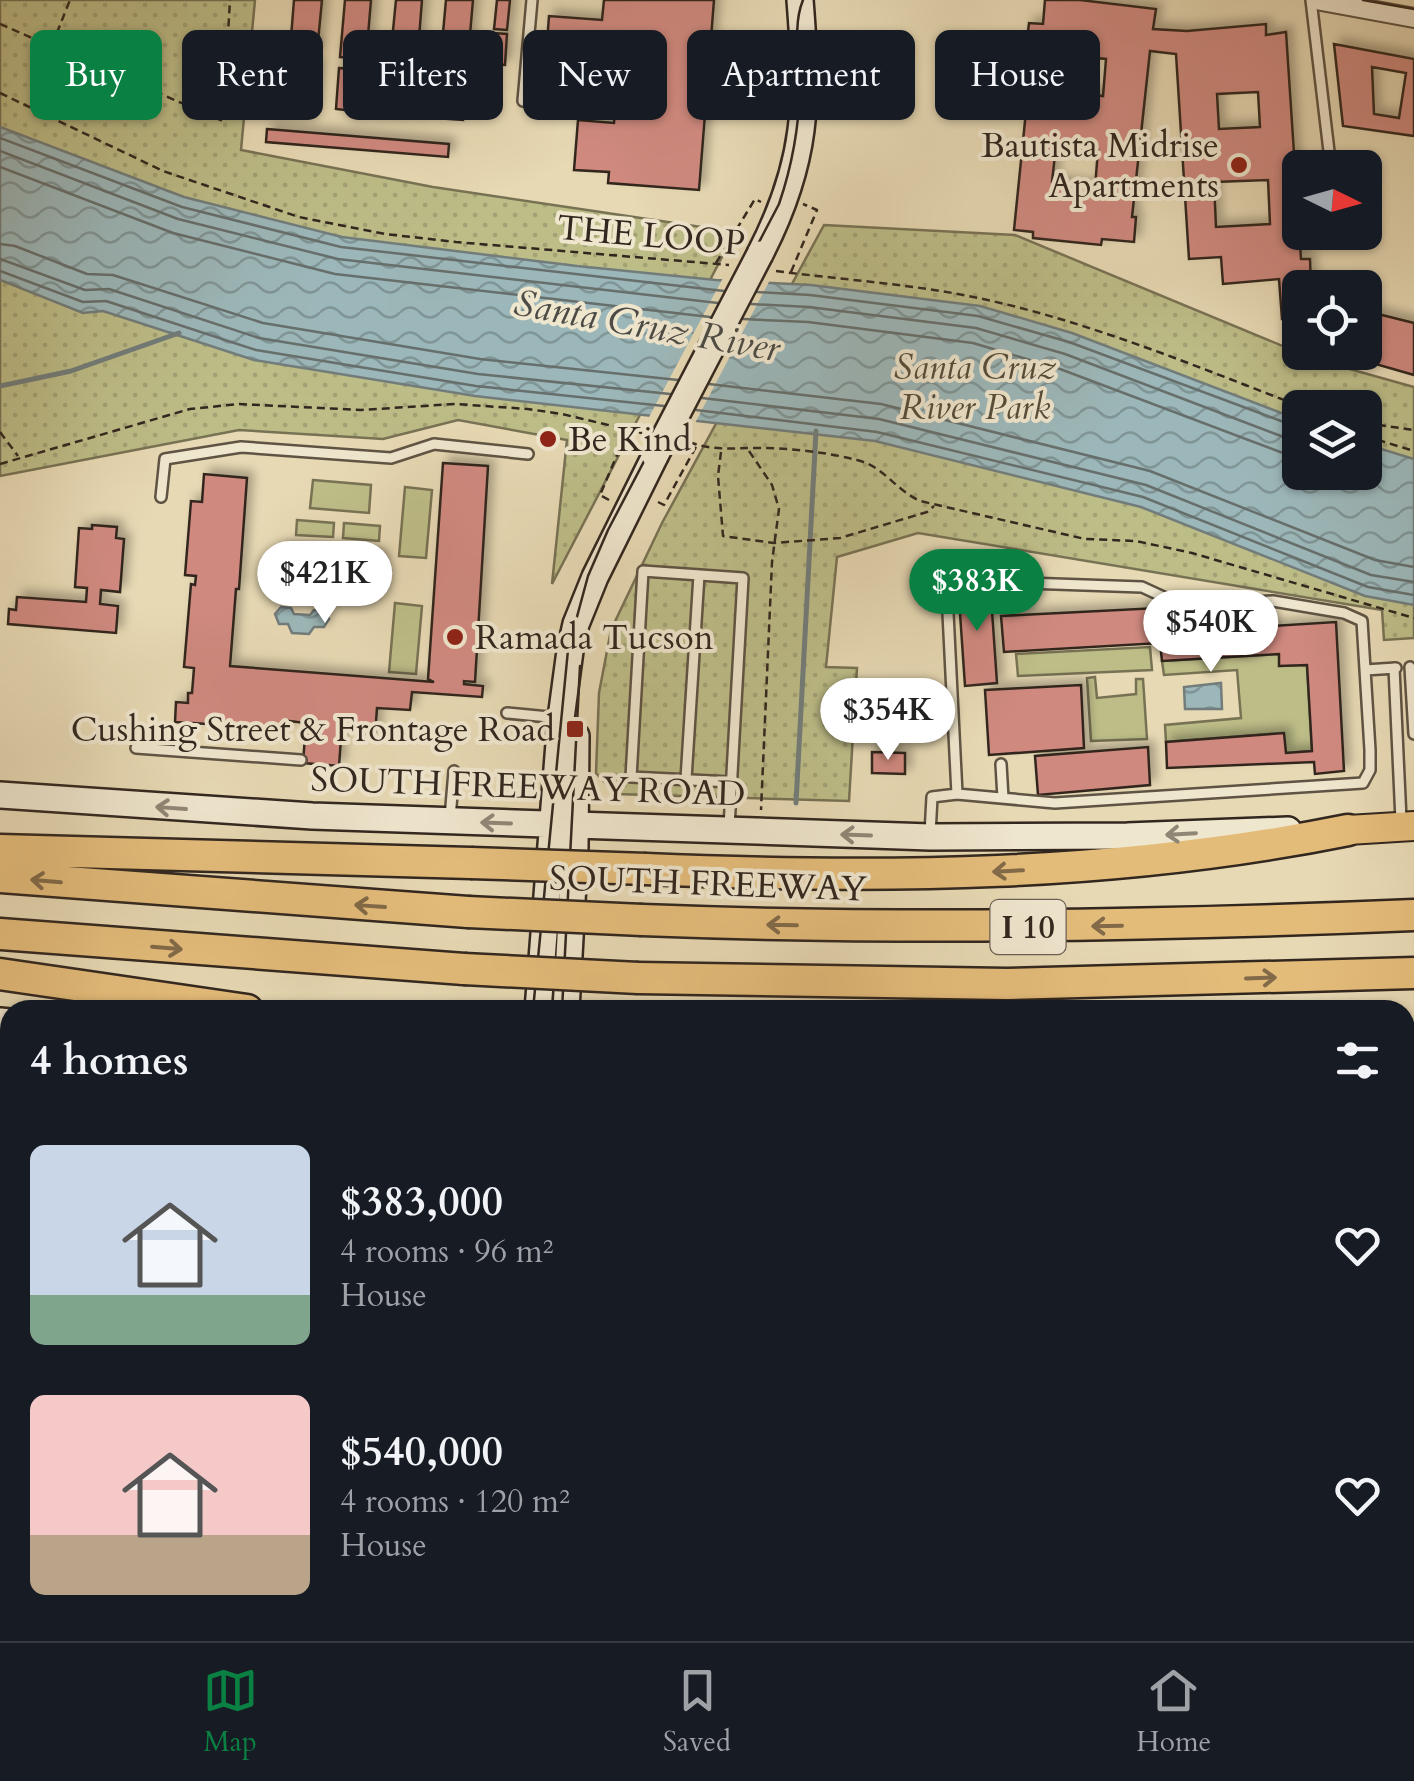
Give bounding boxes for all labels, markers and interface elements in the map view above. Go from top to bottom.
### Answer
chip: Buy [30,30,162,120]
chip: Rent [182,30,323,120]
chip: Filters [343,30,503,120]
chip: New [523,30,667,120]
chip: Apartment [687,30,915,120]
chip: House [935,30,1100,120]
place label: Bautista Midrise Apartments [981,122,1219,210]
north arrow [1282,150,1382,250]
map controls [1282,150,1382,490]
marker: Bautista Midrise Apartments [1228,154,1250,176]
street label: THE LOOP [555,204,747,268]
button: locate [1282,270,1382,370]
water label: Santa Cruz River [510,277,785,375]
park label: Santa Cruz River Park [894,344,1057,432]
button: layers [1282,390,1382,490]
place label: Be Kind [568,416,692,464]
marker: Be Kind [537,428,559,450]
pin: $421K [255,541,395,626]
pin: $383K [907,549,1047,634]
text: $421K [279,551,371,595]
text: $383K [931,559,1023,603]
pin: $540K [1141,590,1281,675]
text: $540K [1165,600,1257,644]
place label: Ramada Tucson [475,614,714,662]
marker: Ramada Tucson [444,626,466,648]
pin: $354K [818,678,958,763]
text: $354K [842,688,934,732]
place label: Cushing Street & Frontage Road [71,706,555,754]
marker: Cushing Street & Frontage Road [564,718,586,740]
street label: SOUTH FREEWAY ROAD [310,755,746,819]
one-way arrow [156,798,188,817]
one-way arrow [480,813,512,832]
one-way arrow [840,825,872,844]
one-way arrow [1165,825,1197,844]
street label: SOUTH FREEWAY [548,854,868,914]
one-way arrow [993,862,1025,881]
one-way arrow [31,871,63,890]
one-way arrow [355,896,387,915]
road number: I 10 [990,900,1066,954]
one-way arrow [766,915,798,934]
one-way arrow [1091,916,1124,936]
one-way arrow [150,938,183,957]
one-way arrow [1244,969,1276,988]
text: 4 homes [30,1032,188,1089]
icon: filters [1330,1033,1385,1088]
text: $383,000 [340,1173,503,1230]
icon: home [110,1185,230,1305]
icon: heart [1330,1218,1385,1273]
text: 4 rooms · 96 m² [340,1230,553,1274]
text: House [340,1274,427,1318]
text: $540,000 [340,1423,503,1480]
icon: home [110,1435,230,1555]
icon: heart [1330,1468,1385,1523]
text: 4 rooms · 120 m² [340,1480,570,1524]
text: House [340,1524,427,1568]
tab: Map [203,1663,258,1761]
tab: Saved [663,1663,731,1761]
tab: Home [1136,1663,1211,1761]

